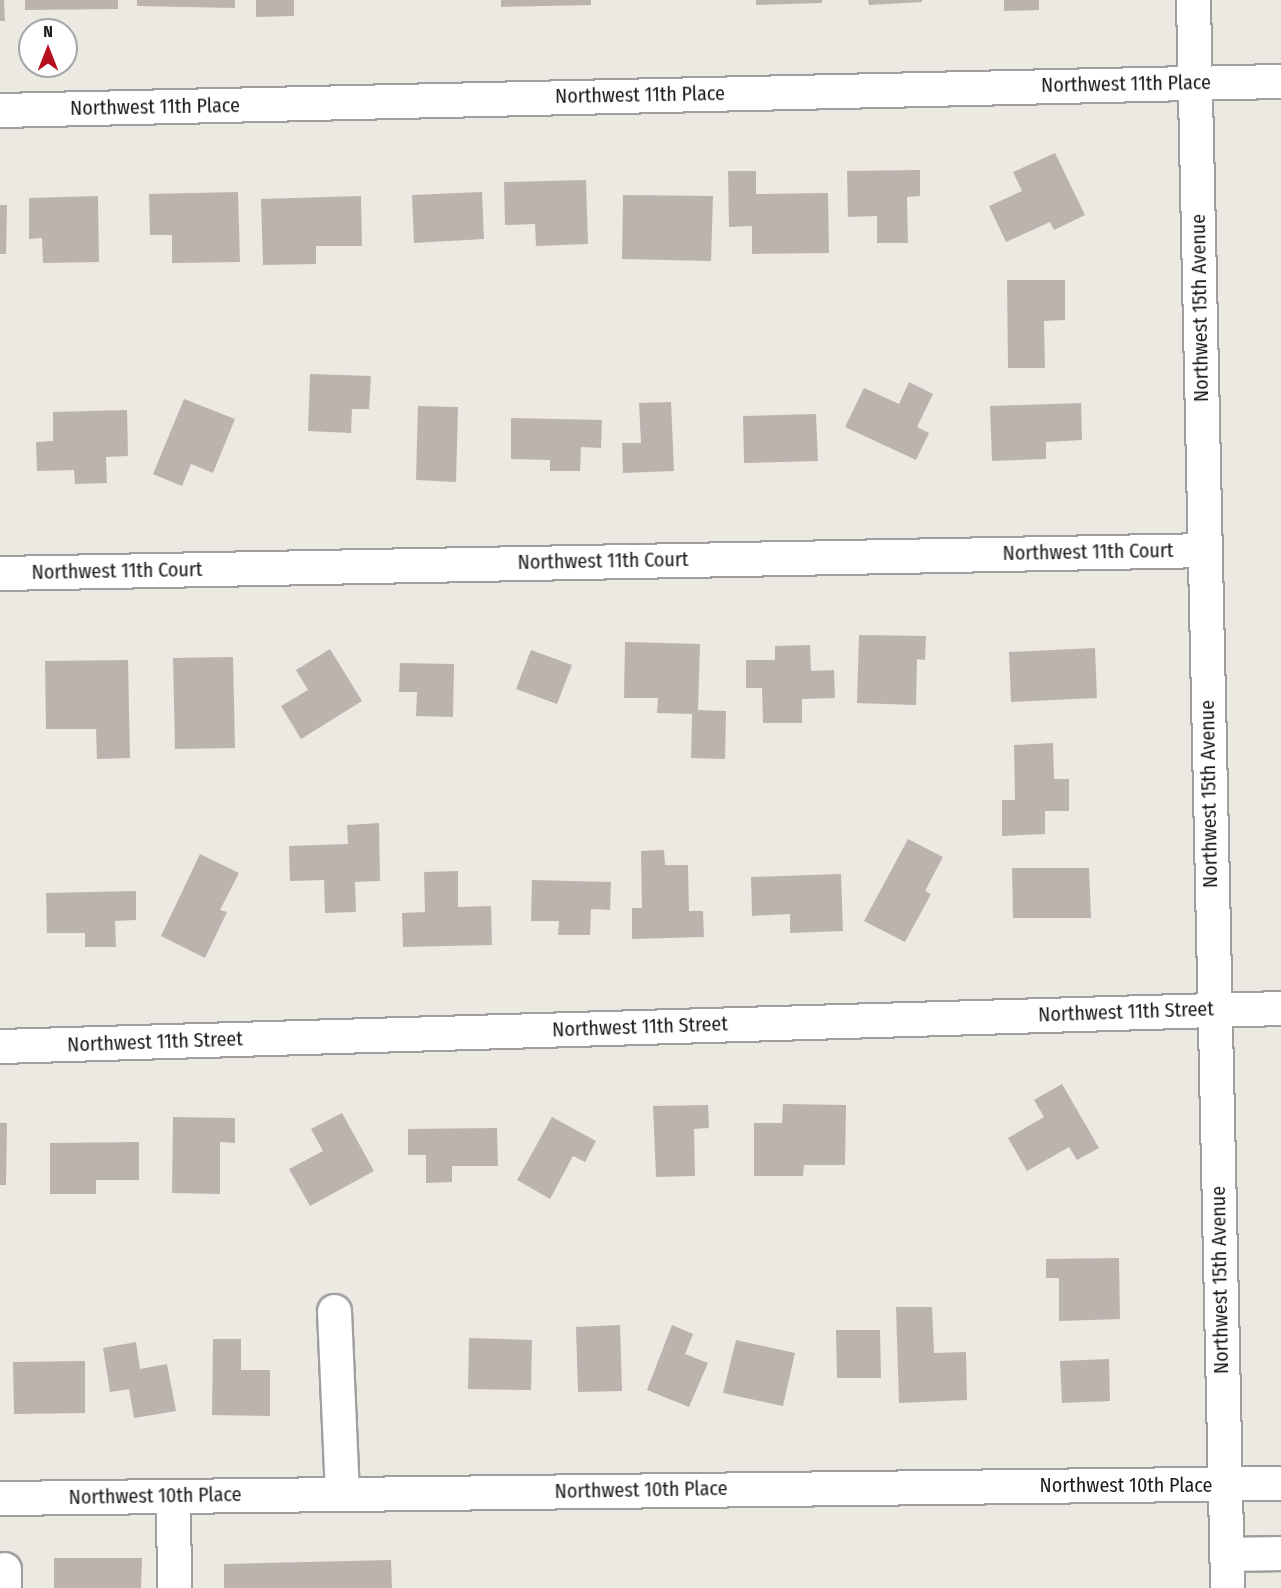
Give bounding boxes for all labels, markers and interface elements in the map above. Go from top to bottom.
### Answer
north arrow [18,18,78,78]
text: N [43,22,53,41]
street label: Northwest 11th Place [1041,71,1211,97]
street label: Northwest 11th Place [555,82,725,108]
street label: Northwest 11th Place [70,94,240,120]
street label: Northwest 15th Avenue [1186,214,1214,402]
street label: Northwest 11th Court [1002,539,1174,565]
street label: Northwest 11th Court [517,548,689,574]
street label: Northwest 11th Court [31,558,203,584]
street label: Northwest 15th Avenue [1195,700,1223,888]
street label: Northwest 11th Street [1038,997,1214,1027]
street label: Northwest 11th Street [552,1012,728,1042]
street label: Northwest 11th Street [67,1027,243,1057]
street label: Northwest 15th Avenue [1206,1186,1234,1374]
street label: Northwest 10th Place [1040,1473,1212,1497]
street label: Northwest 10th Place [554,1476,728,1504]
street label: Northwest 10th Place [68,1482,242,1510]

